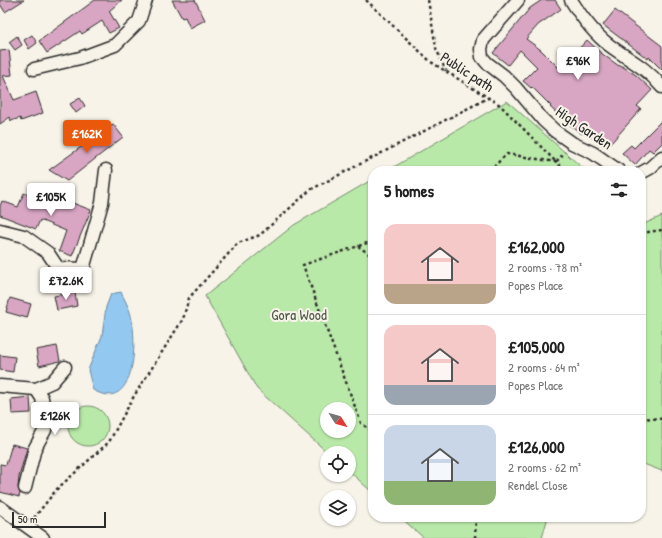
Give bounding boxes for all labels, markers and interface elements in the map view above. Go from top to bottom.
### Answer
street label: Public path [436,46,498,97]
pin: £96K [554,47,602,81]
text: £96K [566,51,590,69]
street label: High Garden [552,101,617,154]
pin: £162K [59,120,115,154]
text: £162K [72,124,102,142]
text: 5 homes [384,179,434,202]
icon: filters [608,179,630,201]
pin: £105K [23,183,79,217]
text: £105K [36,187,66,205]
text: £162,000 [508,235,565,258]
icon: home [416,240,464,288]
text: 2 rooms · 78 m² [508,258,582,276]
pin: £72.6K [33,267,99,301]
text: £72.6K [49,271,83,289]
text: Popes Place [508,276,563,294]
park label: Gora Wood [271,304,327,325]
text: £105,000 [508,335,565,358]
icon: home [416,341,464,389]
text: 2 rooms · 64 m² [508,358,580,376]
text: Popes Place [508,376,563,394]
pin: £126K [27,402,83,436]
north arrow [320,402,356,438]
map controls [320,402,356,526]
text: £126K [40,406,70,424]
text: £126,000 [508,435,565,458]
icon: home [416,441,464,489]
button: locate [320,446,356,482]
text: 2 rooms · 62 m² [508,458,581,476]
text: Rendel Close [508,476,568,494]
button: layers [320,490,356,526]
scale bar [12,510,106,529]
text: 50 m [18,512,38,526]

